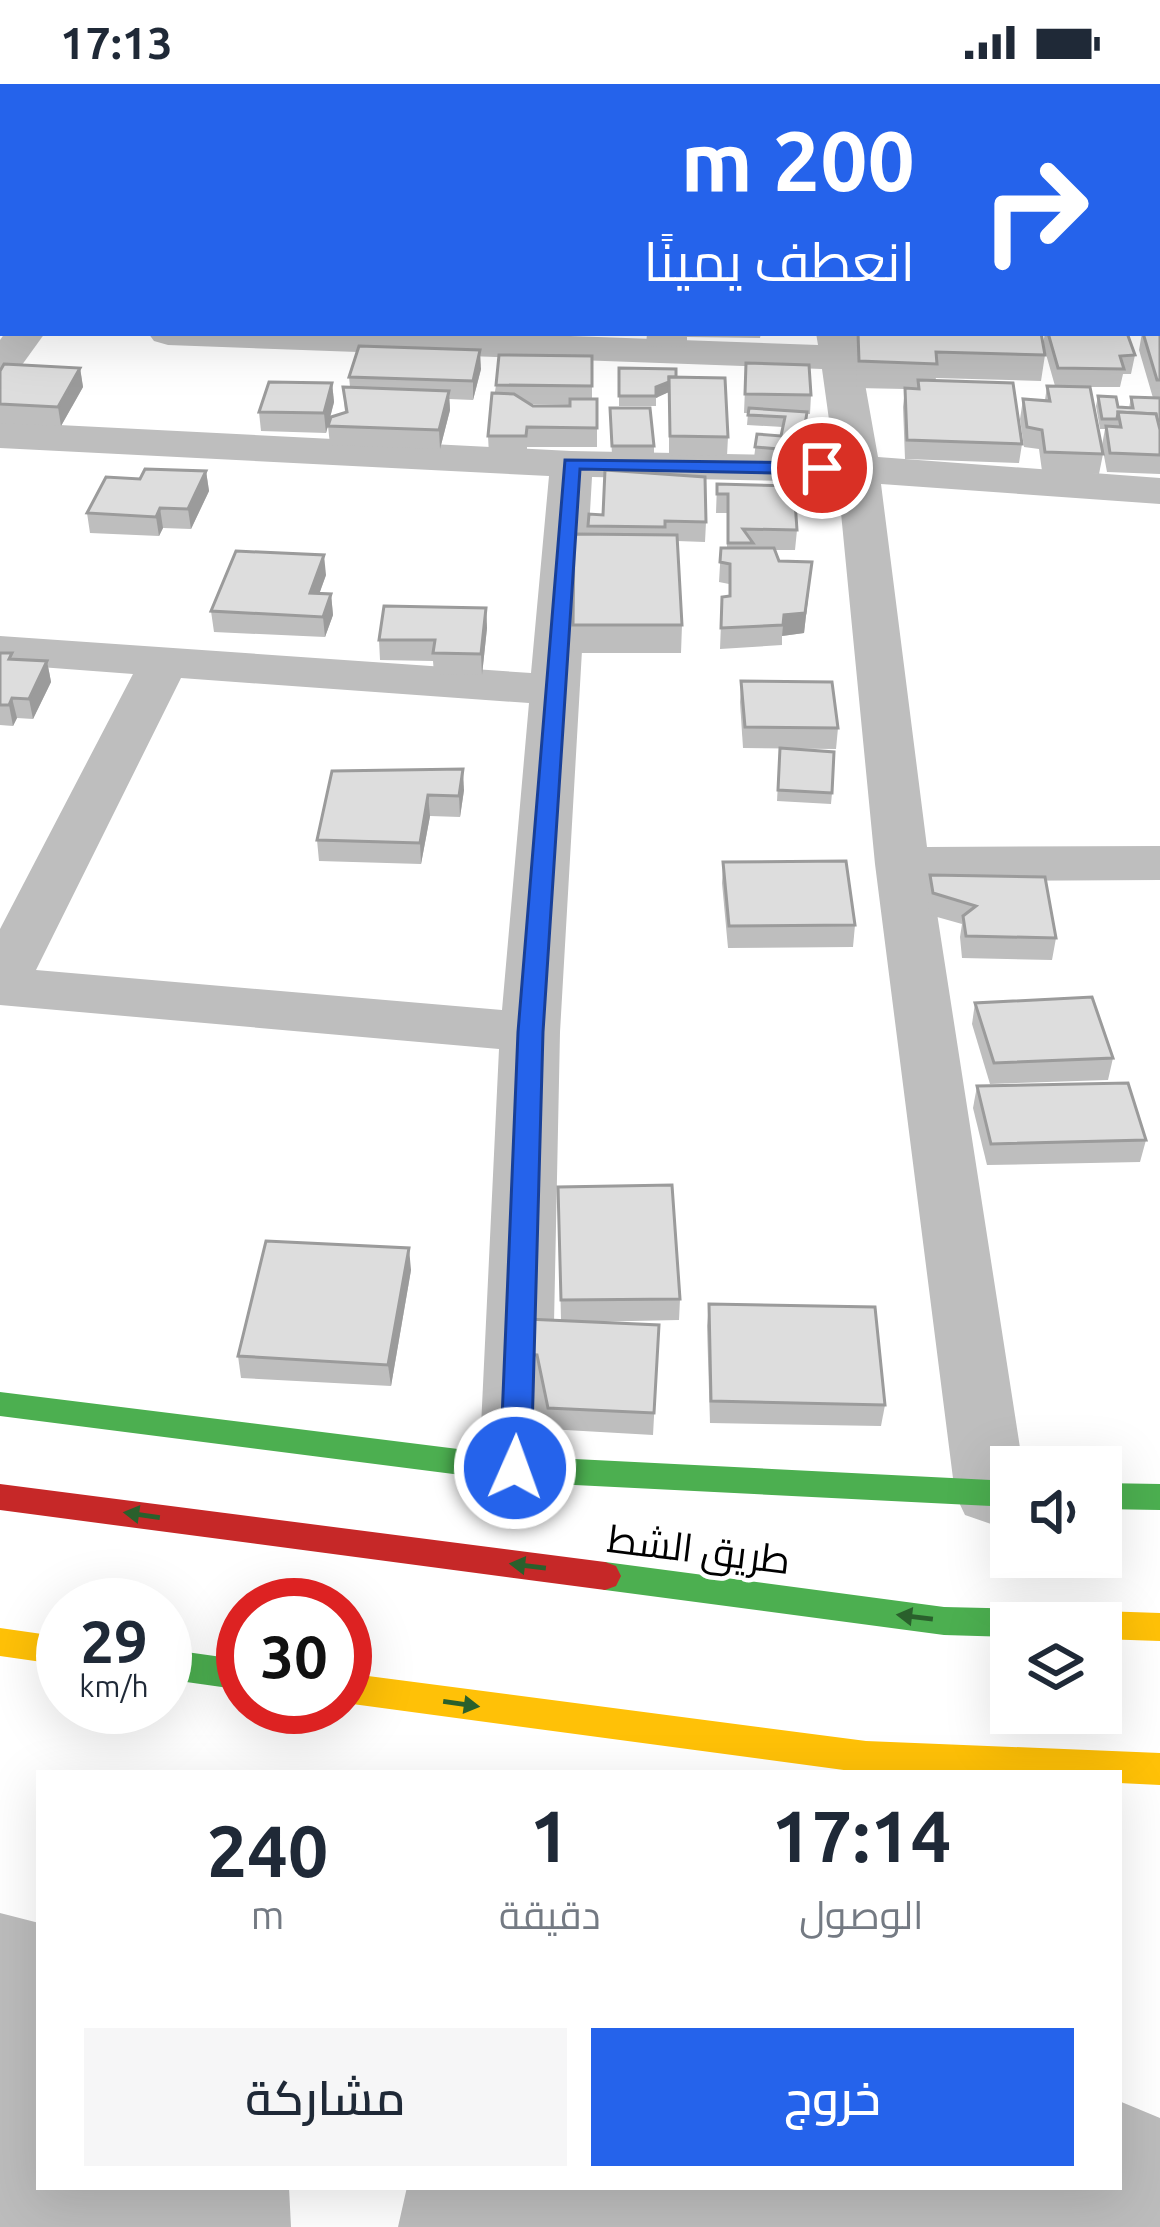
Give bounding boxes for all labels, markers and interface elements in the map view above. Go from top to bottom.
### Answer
text: 17:13 [60,17,173,68]
text: 200 m [681,113,915,207]
icon: right [957,132,1113,288]
text: انعطف يمينًا [643,231,915,291]
pin [771,417,873,519]
icon: arrive [789,435,855,501]
position arrow [452,1405,578,1531]
map controls [990,1446,1122,1734]
button: sound [990,1446,1122,1578]
one-way arrow [123,1506,160,1525]
street label: طريق الشط [605,1516,793,1584]
one-way arrow [509,1556,547,1575]
speed limit sign: 30 [216,1578,372,1734]
button: layers [990,1602,1122,1734]
text: 29 [80,1607,148,1674]
one-way arrow [896,1607,933,1626]
text: km/h [79,1669,149,1703]
one-way arrow [443,1694,480,1713]
text: 1 [530,1795,570,1876]
text: 17:14 [771,1795,951,1876]
text: 240 [207,1810,328,1891]
text: m [251,1893,284,1936]
text: دقيقة [499,1893,601,1936]
text: الوصول [799,1893,923,1936]
button: مشاركة [84,2028,567,2166]
button: خروج [591,2028,1074,2166]

